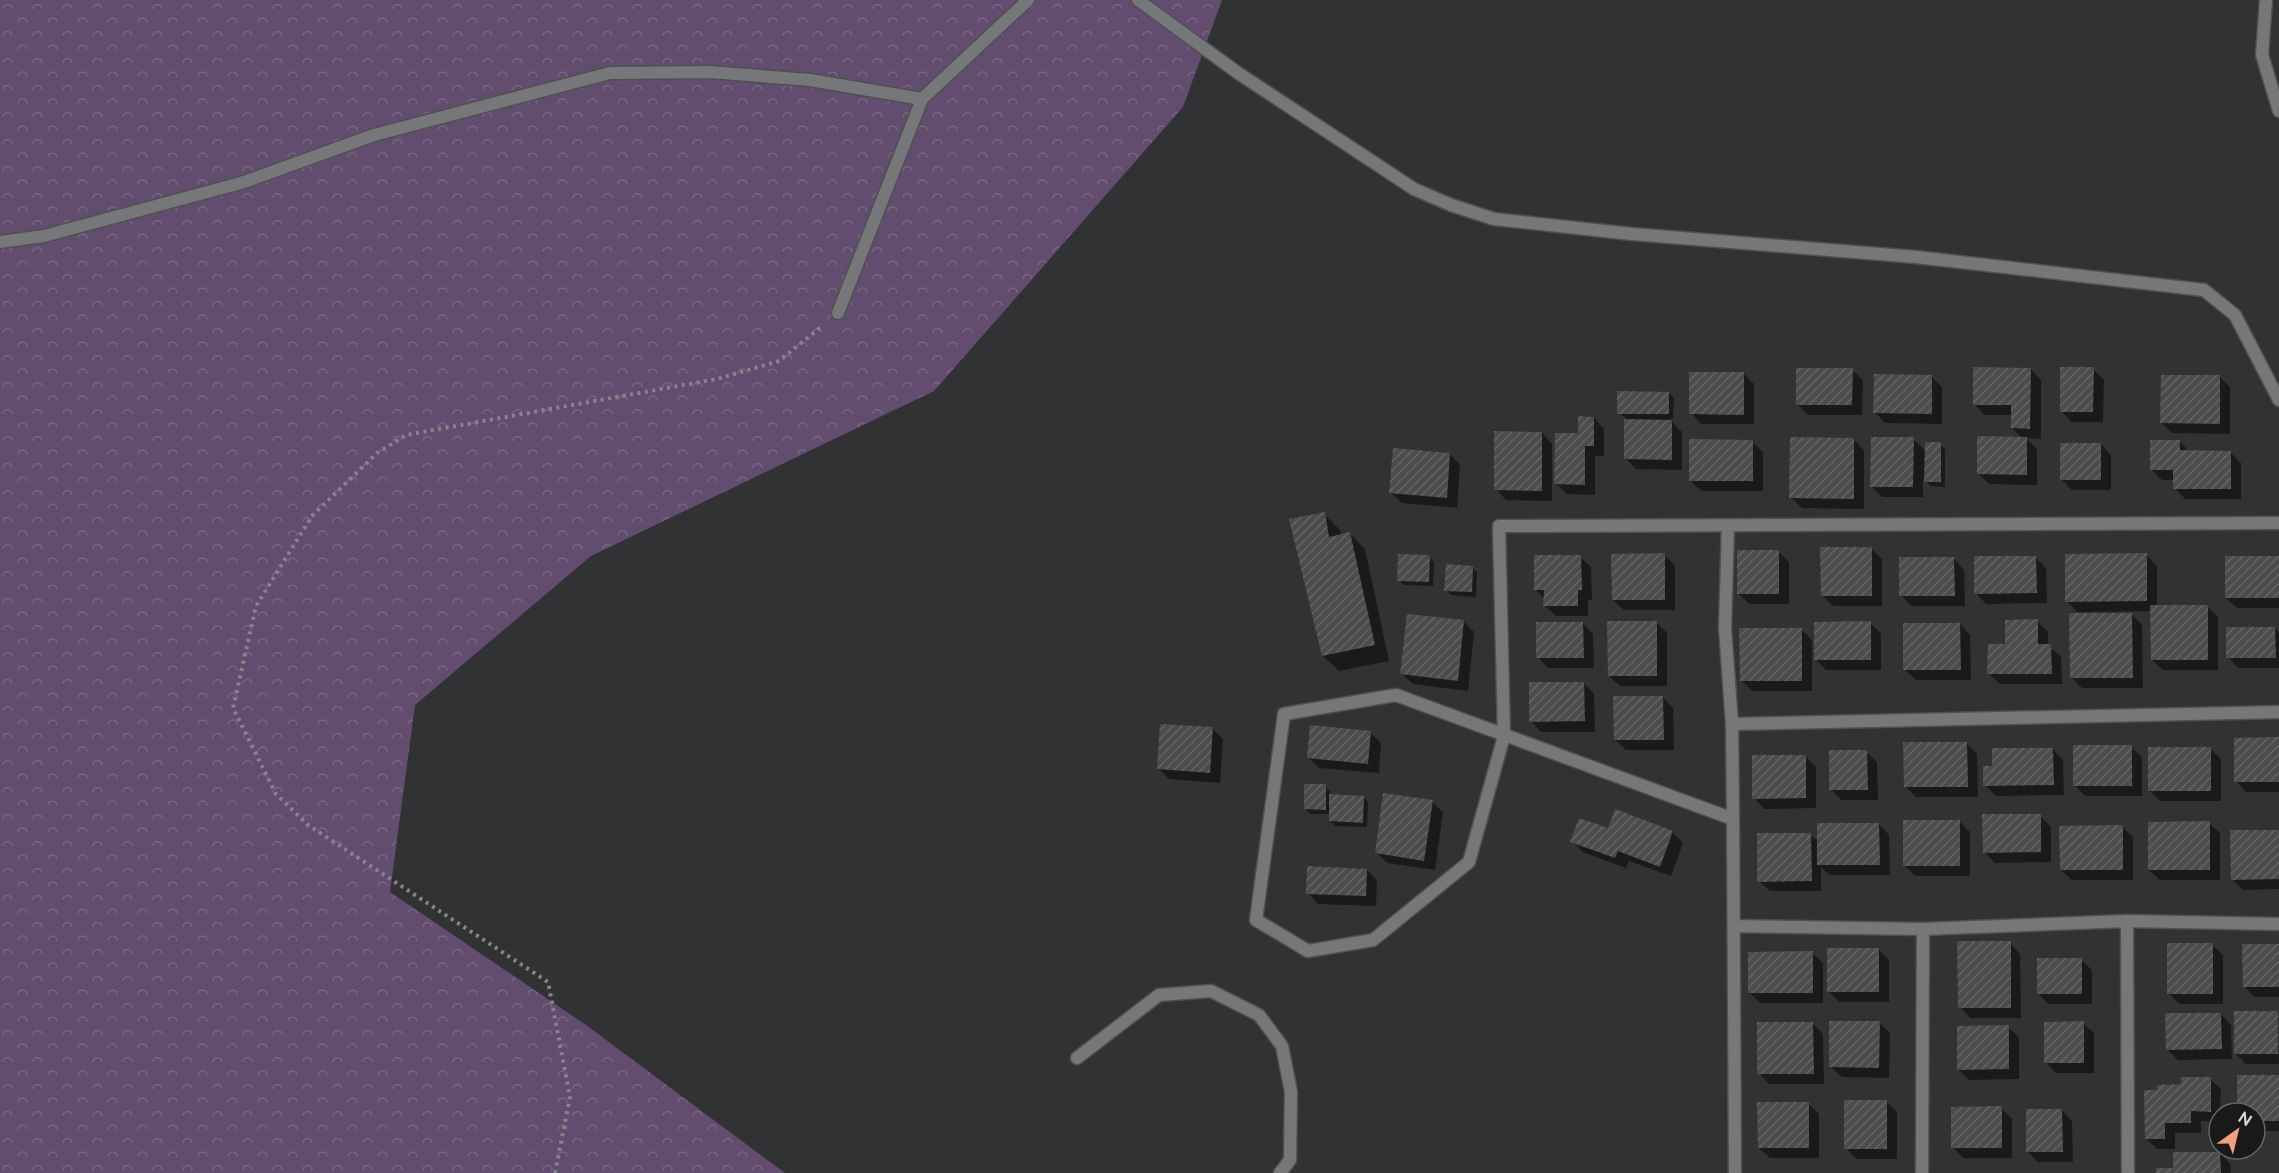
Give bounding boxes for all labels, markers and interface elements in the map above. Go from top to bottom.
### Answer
north arrow [2207,1101,2267,1161]
text: N [2235,1108,2255,1130]

